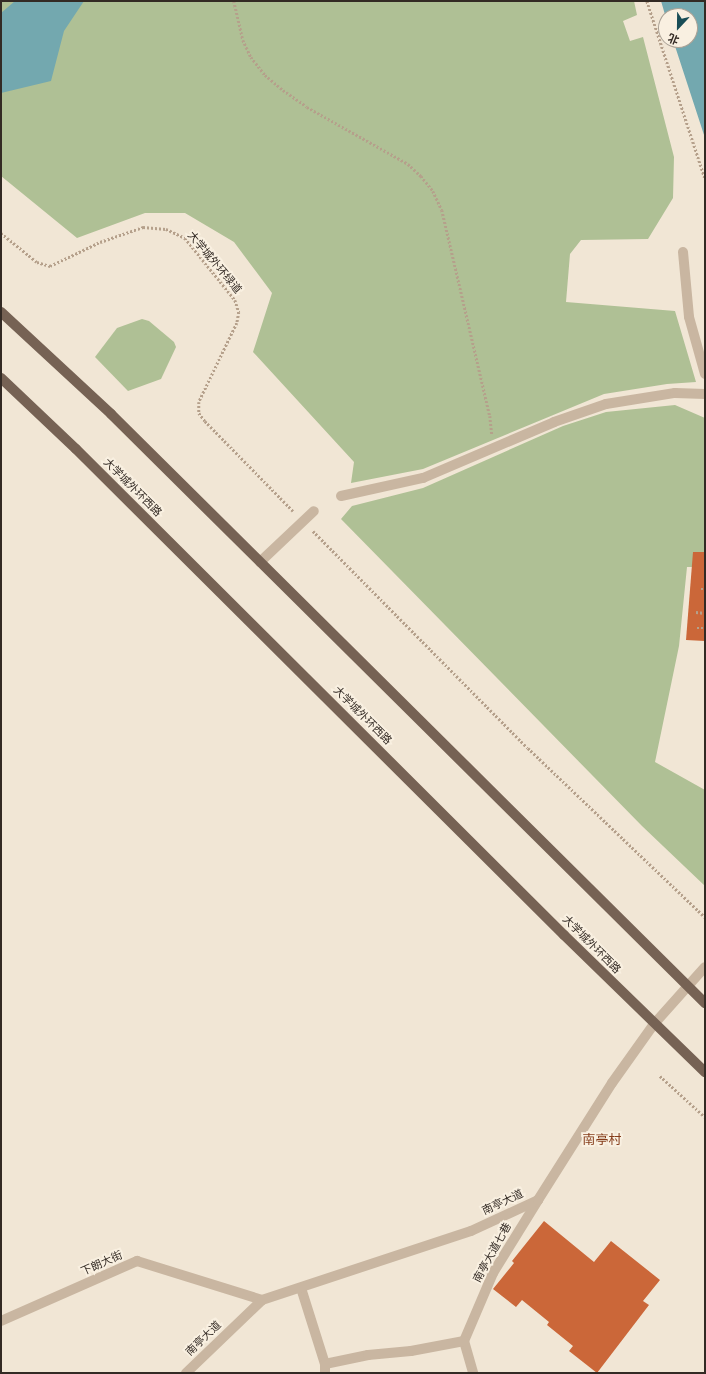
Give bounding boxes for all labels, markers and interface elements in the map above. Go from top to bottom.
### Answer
north arrow [658,8,698,48]
text: 北 [666,31,681,47]
street label: 大学城外环绿道 [184,229,244,297]
street label: 大学城外环西路 [100,456,164,520]
street label: 大学城外环西路 [330,684,394,748]
street label: 大学城外环西路 [559,913,623,977]
district label: 南亭村 [583,1132,621,1148]
street label: 南亭大道 [480,1188,526,1218]
street label: 南亭大道七巷 [471,1221,515,1285]
street label: 下朗大街 [79,1249,125,1279]
street label: 南亭大道 [184,1319,224,1359]

